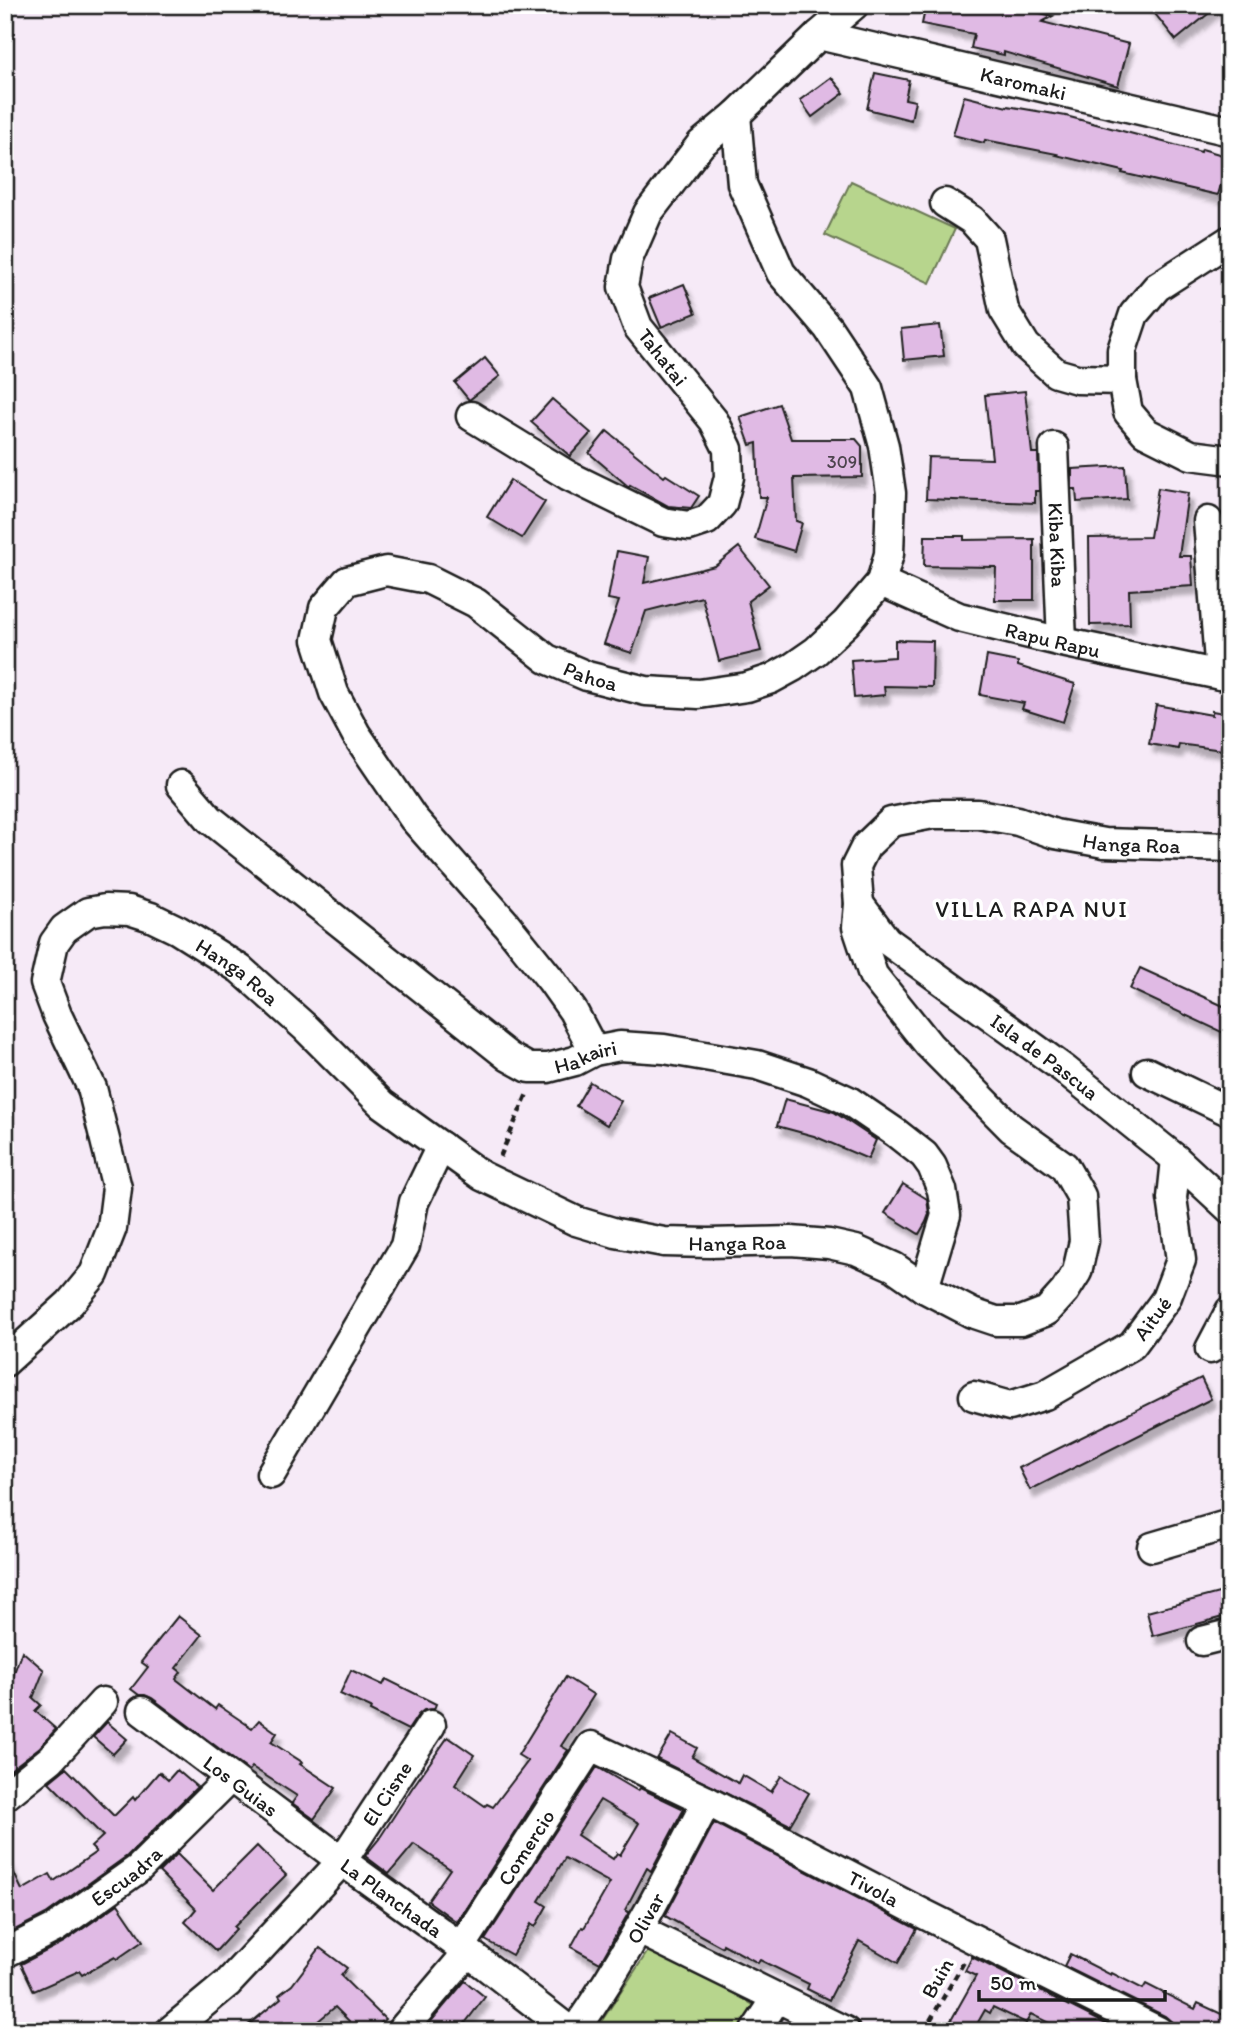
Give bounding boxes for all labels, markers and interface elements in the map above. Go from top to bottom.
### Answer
street label: Karomaki [978,61,1069,105]
street label: Tahatai [633,323,693,391]
house number: 309 [827,451,857,473]
street label: Kiba Kiba [1044,502,1072,588]
street label: Rapu Rapu [1003,616,1103,662]
street label: Pahoa [560,655,620,696]
street label: Hanga Roa [1081,827,1181,858]
district label: VILLA RAPA NUI [935,895,1129,923]
street label: Hanga Roa [192,932,284,1011]
street label: Isla de Pascua [986,1008,1104,1105]
street label: Hakairi [551,1034,619,1078]
street label: Hanga Roa [688,1229,787,1256]
street label: Aitué [1128,1291,1176,1345]
street label: Los Guias [199,1749,284,1822]
street label: El Cisne [356,1756,417,1830]
street label: Comercio [492,1804,559,1890]
street label: Escuadra [86,1840,167,1911]
street label: La Planchada [336,1852,448,1942]
street label: Tivola [844,1864,904,1912]
street label: Olivar [621,1887,669,1948]
street label: Buin [916,1953,958,2003]
scale bar [979,1959,1165,2003]
text: 50 m [990,1970,1037,1995]

